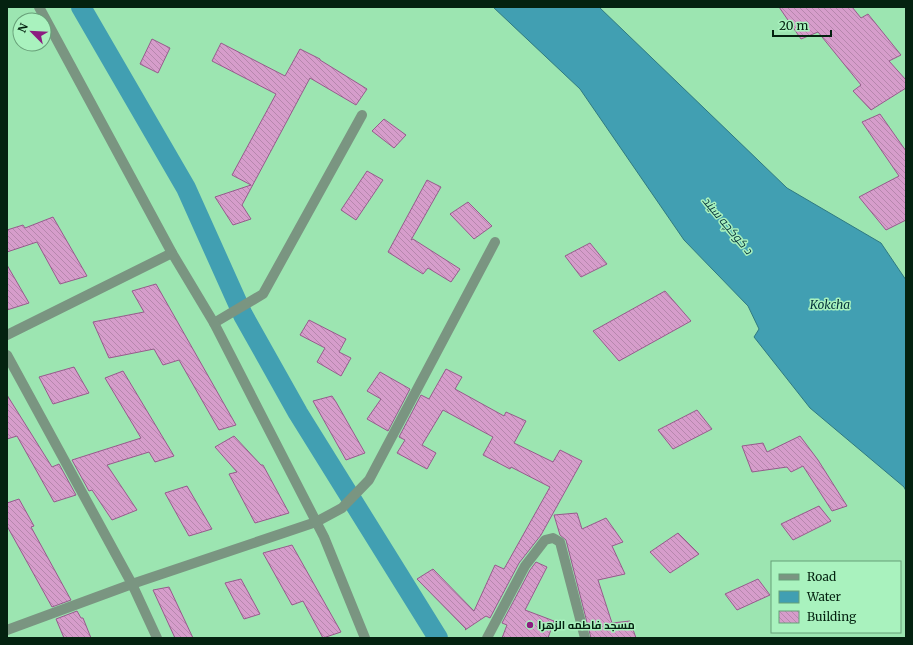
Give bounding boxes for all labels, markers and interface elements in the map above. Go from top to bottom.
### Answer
north arrow [12,12,52,52]
scale bar [773,12,831,38]
text: 20 m [779,18,808,33]
text: N [15,21,31,35]
water label: د کوکچه سیند [699,193,757,258]
water label: Kokcha [809,297,850,312]
legend [771,561,901,633]
text: Road [807,569,836,584]
text: Water [806,589,842,604]
text: Building [807,609,857,624]
place label: مسجد فاطمه الزهرا [538,618,635,632]
marker: مسجد فاطمه الزهرا [525,620,535,630]

